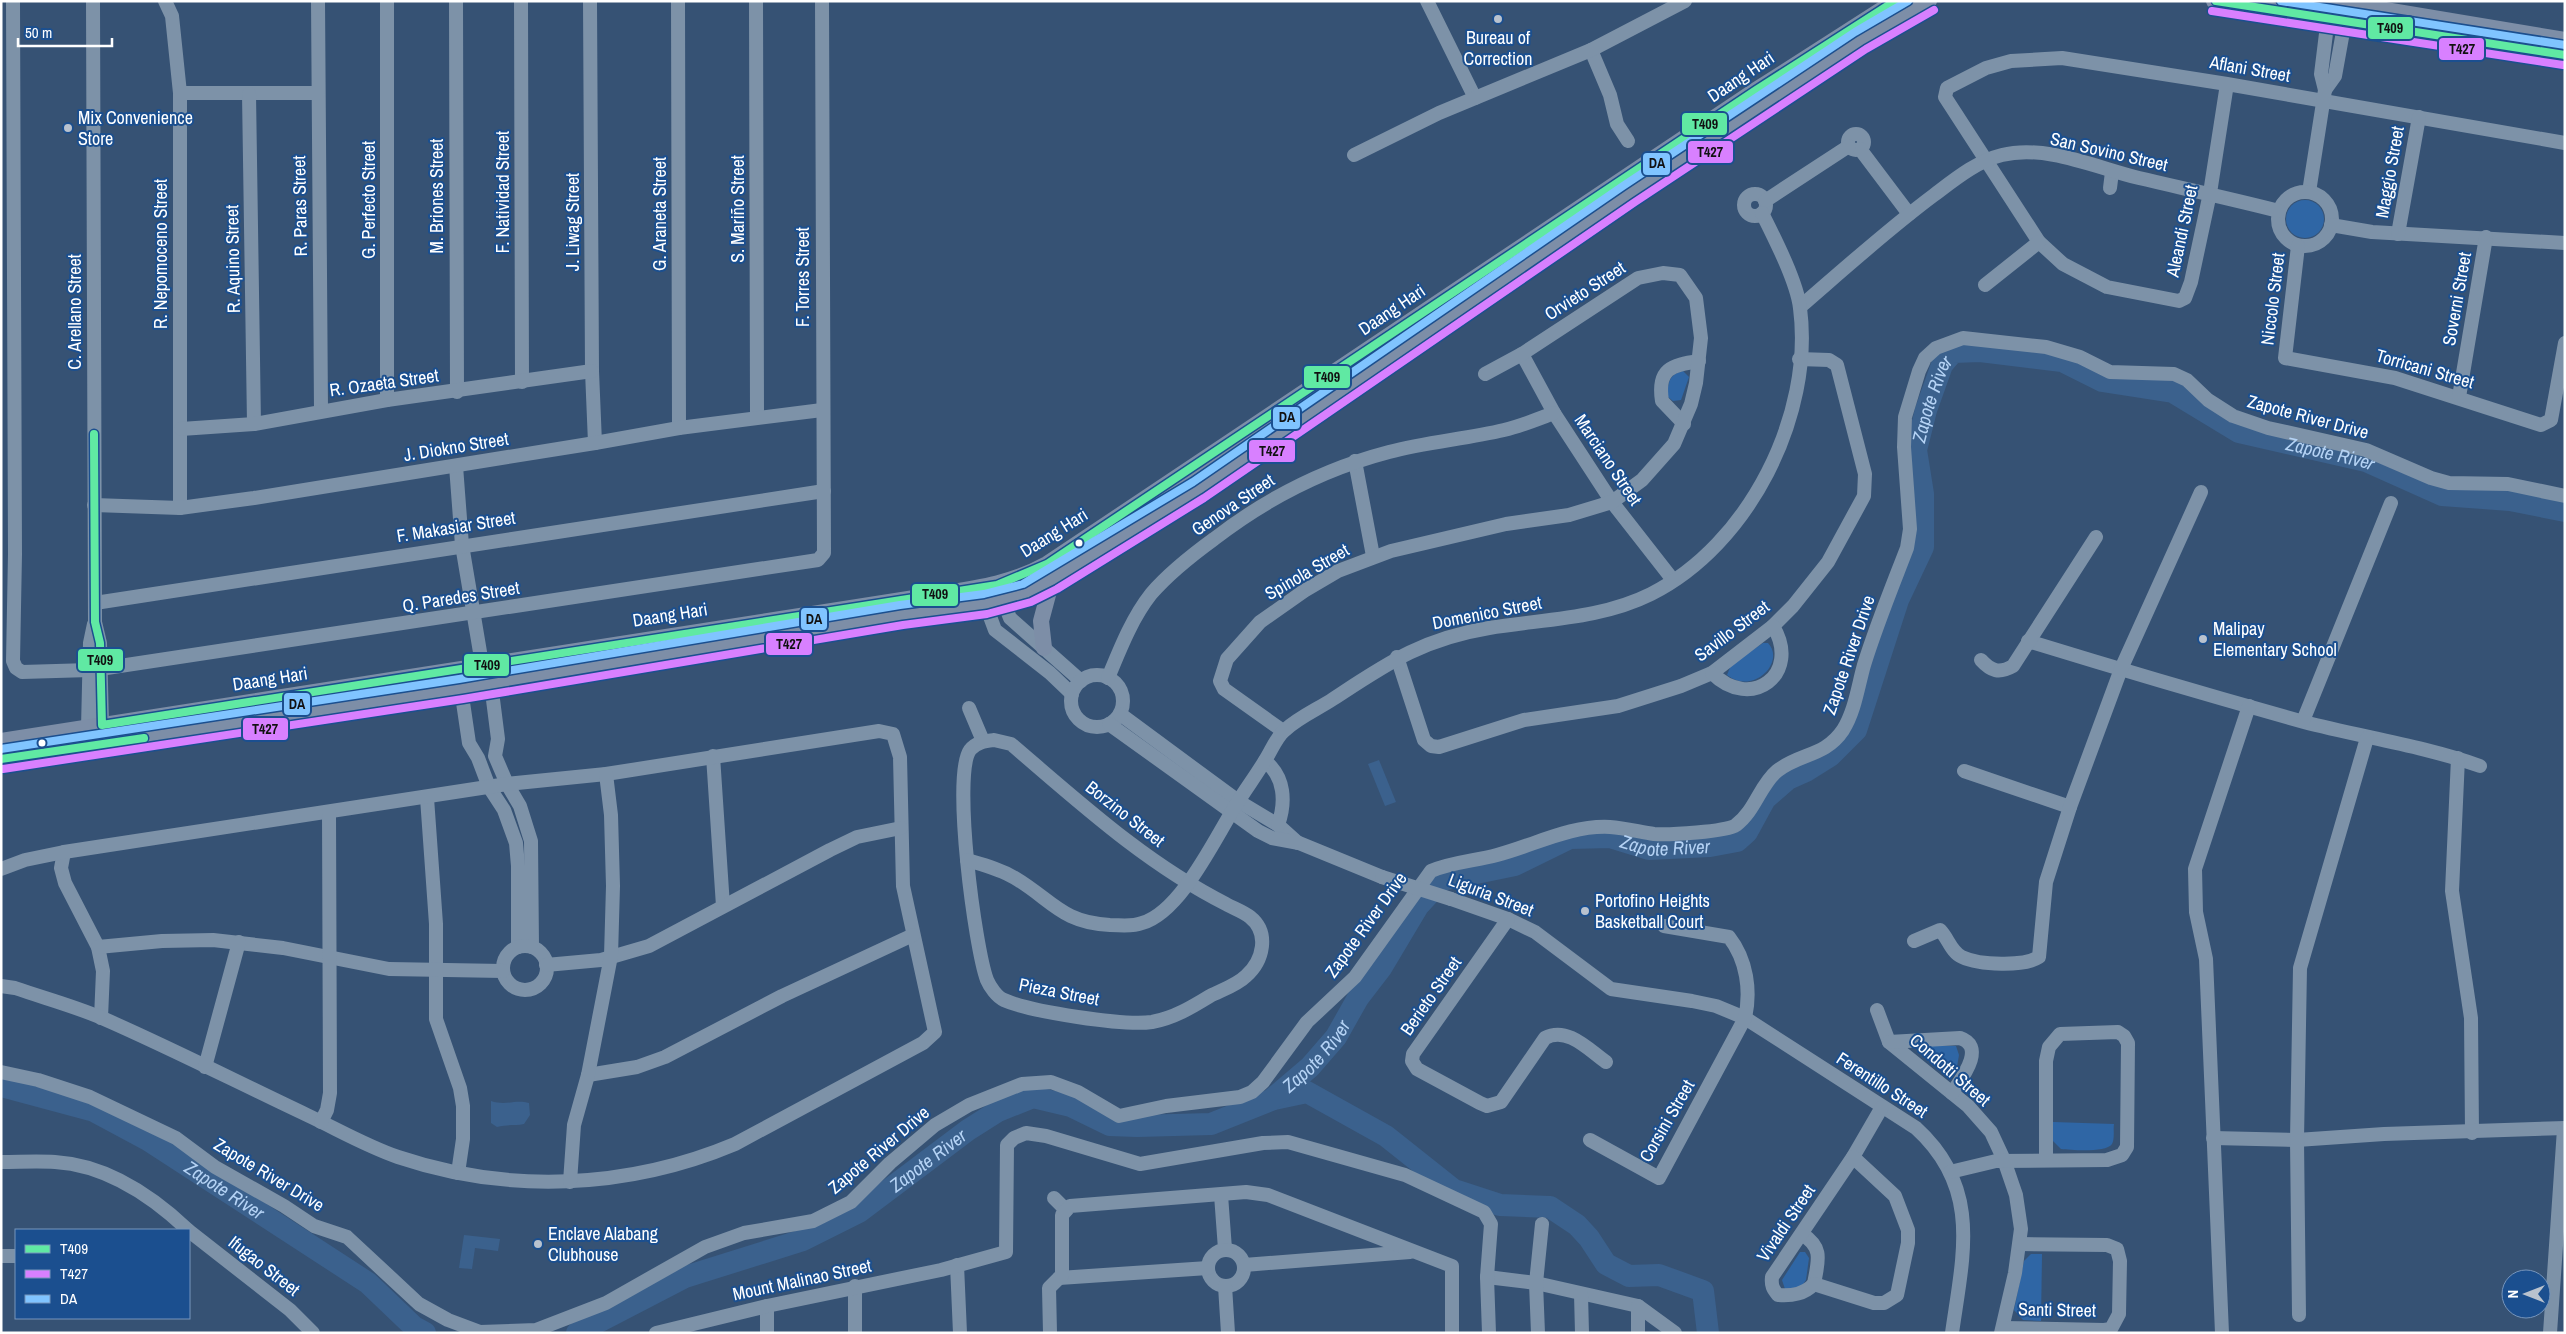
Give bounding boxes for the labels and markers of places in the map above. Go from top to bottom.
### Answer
marker: Bureau of Correction [1492,13,1504,25]
place label: Bureau of Correction [1464,25,1532,71]
place label: Mix Convenience Store [78,105,193,151]
marker: Mix Convenience Store [62,122,74,134]
unlabelled marker [1074,538,1084,548]
place label: Malipay Elementary School [2213,616,2337,662]
marker: Malipay Elementary School [2197,633,2209,645]
unlabelled marker [37,738,47,748]
place label: Portofino Heights Basketball Court [1595,888,1710,934]
marker: Portofino Heights Basketball Court [1579,905,1591,917]
place label: Enclave Alabang Clubhouse [548,1221,659,1267]
marker: Enclave Alabang Clubhouse [532,1238,544,1250]

